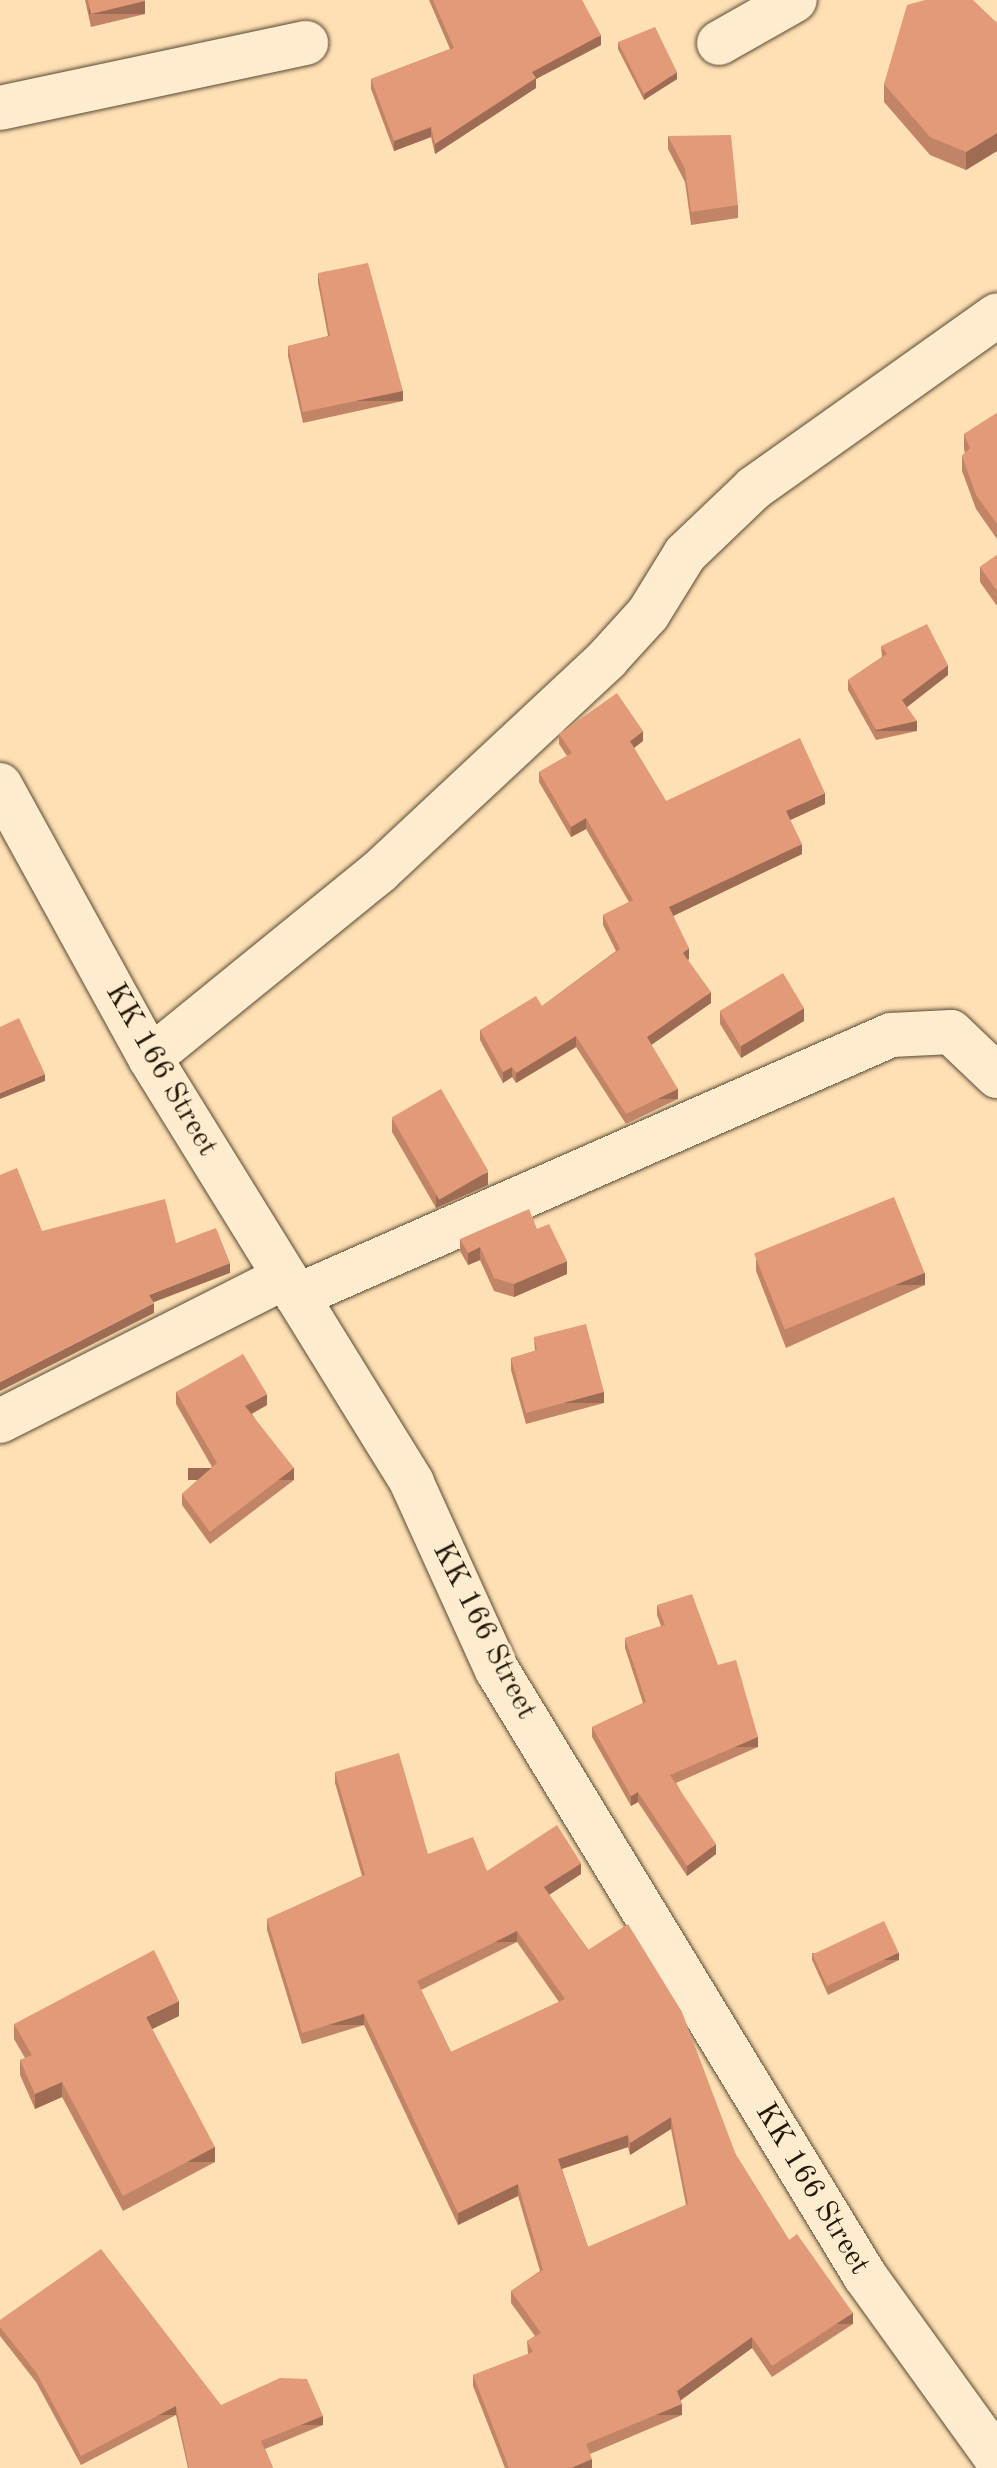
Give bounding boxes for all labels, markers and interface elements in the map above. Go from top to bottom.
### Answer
street label: KK 166 Street [97,977,225,1163]
street label: KK 166 Street [424,1536,544,1726]
street label: KK 166 Street [747,2097,877,2281]

